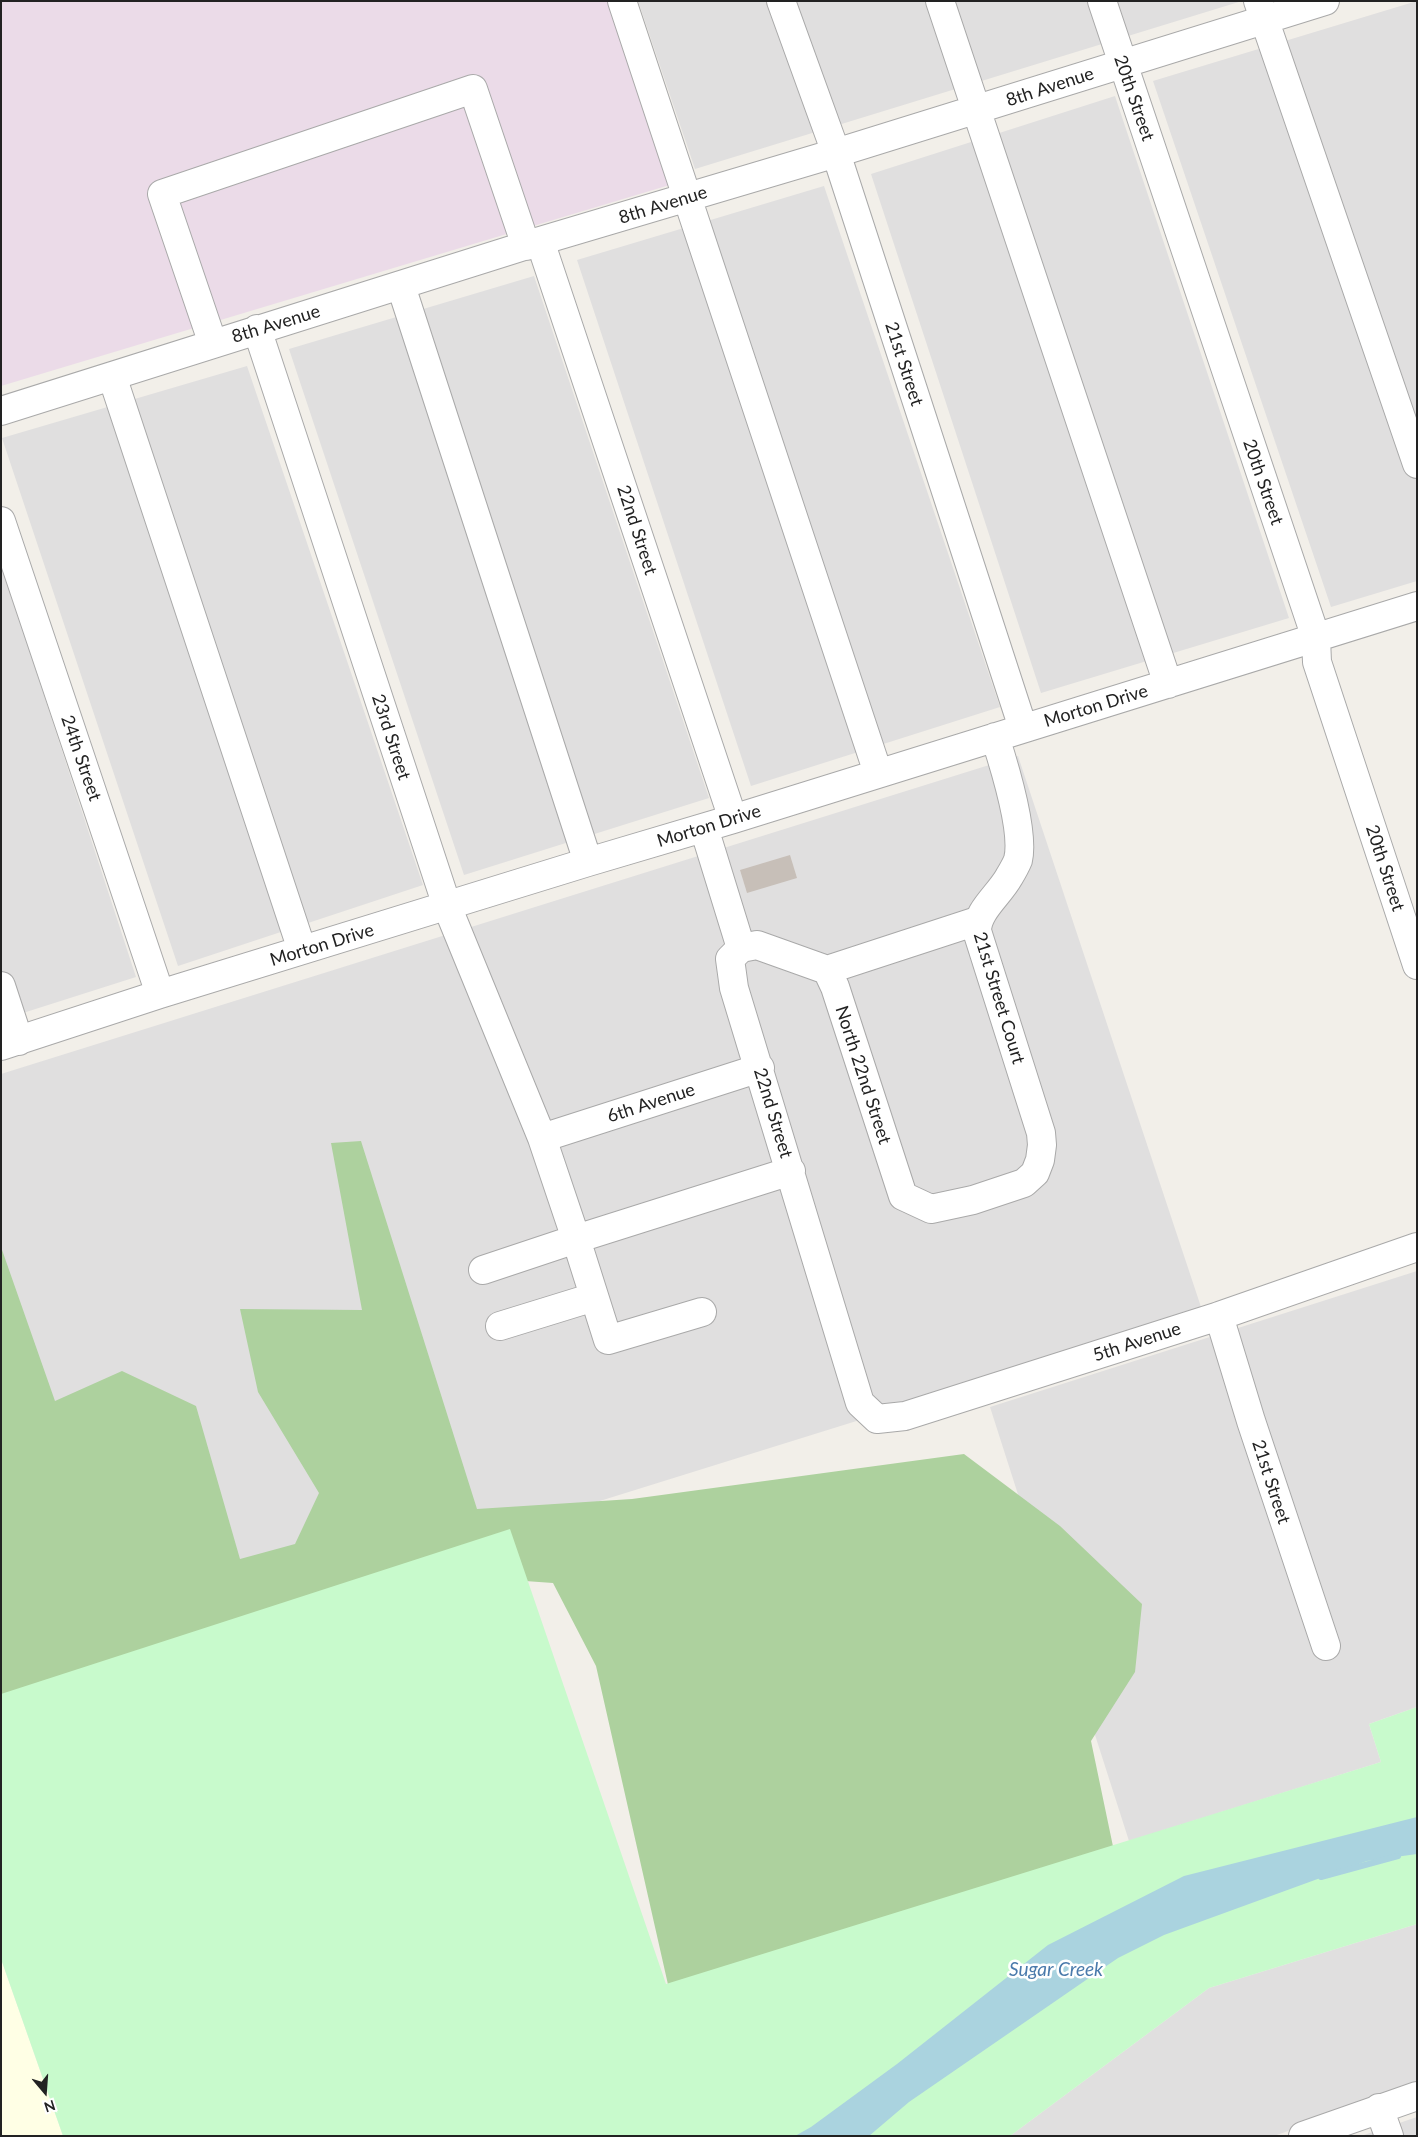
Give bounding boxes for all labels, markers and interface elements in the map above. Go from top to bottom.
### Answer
street label: 20th Street [1109,52,1159,144]
street label: 8th Avenue [1003,63,1097,111]
street label: 8th Avenue [616,181,710,229]
street label: 8th Avenue [229,300,323,348]
street label: 21st Street [880,319,928,409]
street label: 20th Street [1238,436,1288,528]
street label: 22nd Street [612,482,662,578]
street label: Morton Drive [1042,680,1150,732]
street label: 23rd Street [367,691,415,783]
street label: 24th Street [56,712,106,804]
street label: Morton Drive [655,800,763,852]
street label: 20th Street [1361,822,1409,914]
street label: Morton Drive [268,919,376,971]
street label: 21st Street Court [969,929,1029,1067]
street label: North 22nd Street [830,1003,896,1147]
street label: 22nd Street [749,1065,797,1161]
street label: 6th Avenue [604,1079,698,1127]
street label: 5th Avenue [1090,1318,1184,1366]
street label: 21st Street [1247,1437,1295,1527]
water label: Sugar Creek [1009,1959,1103,1981]
north arrow [20,2067,70,2117]
text: N [42,2097,58,2116]

